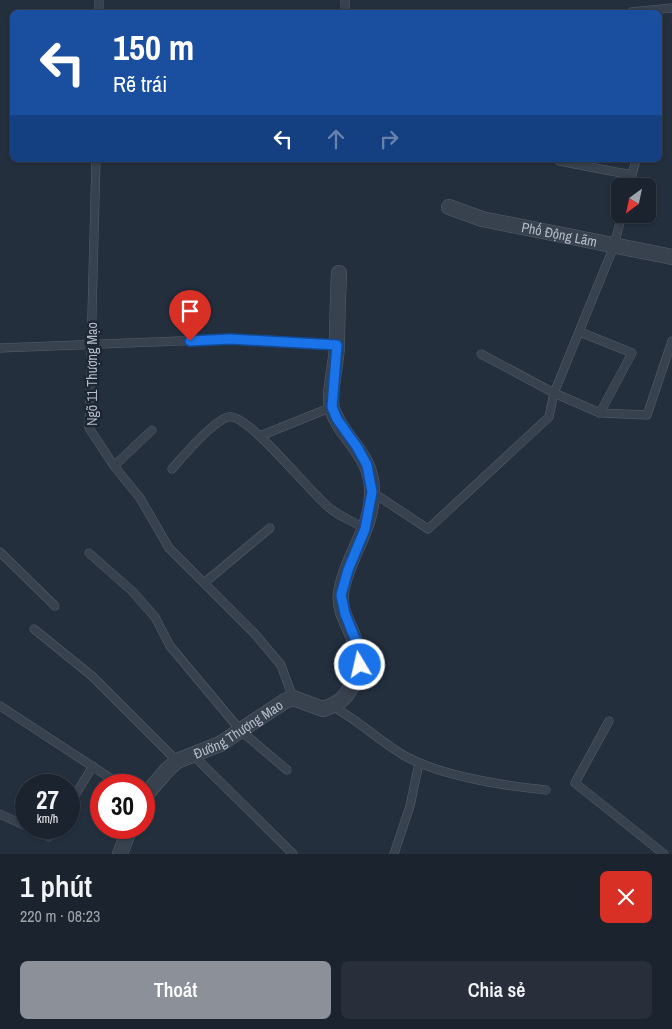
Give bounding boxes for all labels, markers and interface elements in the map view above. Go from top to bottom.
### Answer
text: 150 m [113,24,194,71]
icon: left [30,30,95,95]
text: Rẽ trái [113,69,167,99]
icon: left [269,125,297,153]
icon: ahead [322,125,350,153]
icon: right [375,125,403,153]
north arrow [611,178,656,222]
map controls [611,178,656,223]
street label: Phố Động Lãm [520,218,599,251]
pin [169,290,211,341]
icon: arrive [176,297,204,325]
street label: Ngõ 11 Thượng Mạo [83,322,101,426]
position arrow [333,638,385,690]
street label: Đường Thượng Mao [191,696,286,763]
speed limit sign: 30 [90,774,155,839]
text: 27 [36,783,59,817]
text: km/h [37,811,58,827]
text: 1 phút [20,866,92,906]
button: close [600,871,652,923]
text: 220 m · 08:23 [20,905,100,927]
button: Thoát [20,961,331,1019]
button: Chia sẻ [341,961,652,1019]

